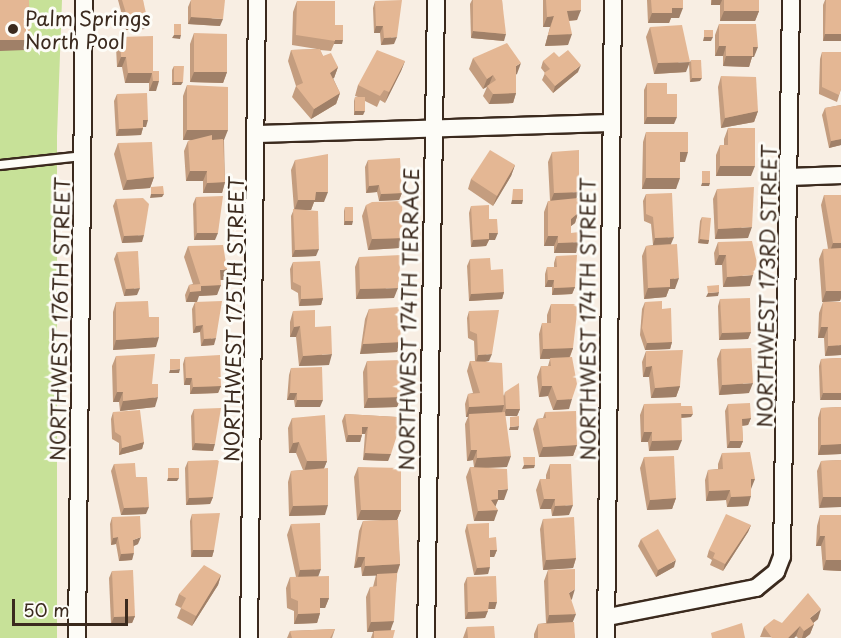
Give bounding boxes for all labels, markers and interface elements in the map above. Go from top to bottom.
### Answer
place label: Palm Springs North Pool [25,6,150,53]
marker: Palm Springs North Pool [6,22,20,36]
street label: NORTHWEST 173RD STREET [753,143,781,429]
street label: NORTHWEST 174TH TERRACE [394,168,424,470]
street label: NORTHWEST 176TH STREET [46,176,74,462]
street label: NORTHWEST 175TH STREET [220,176,248,462]
street label: NORTHWEST 174TH STREET [576,177,600,461]
scale bar [15,587,130,625]
text: 50 m [23,596,70,623]

